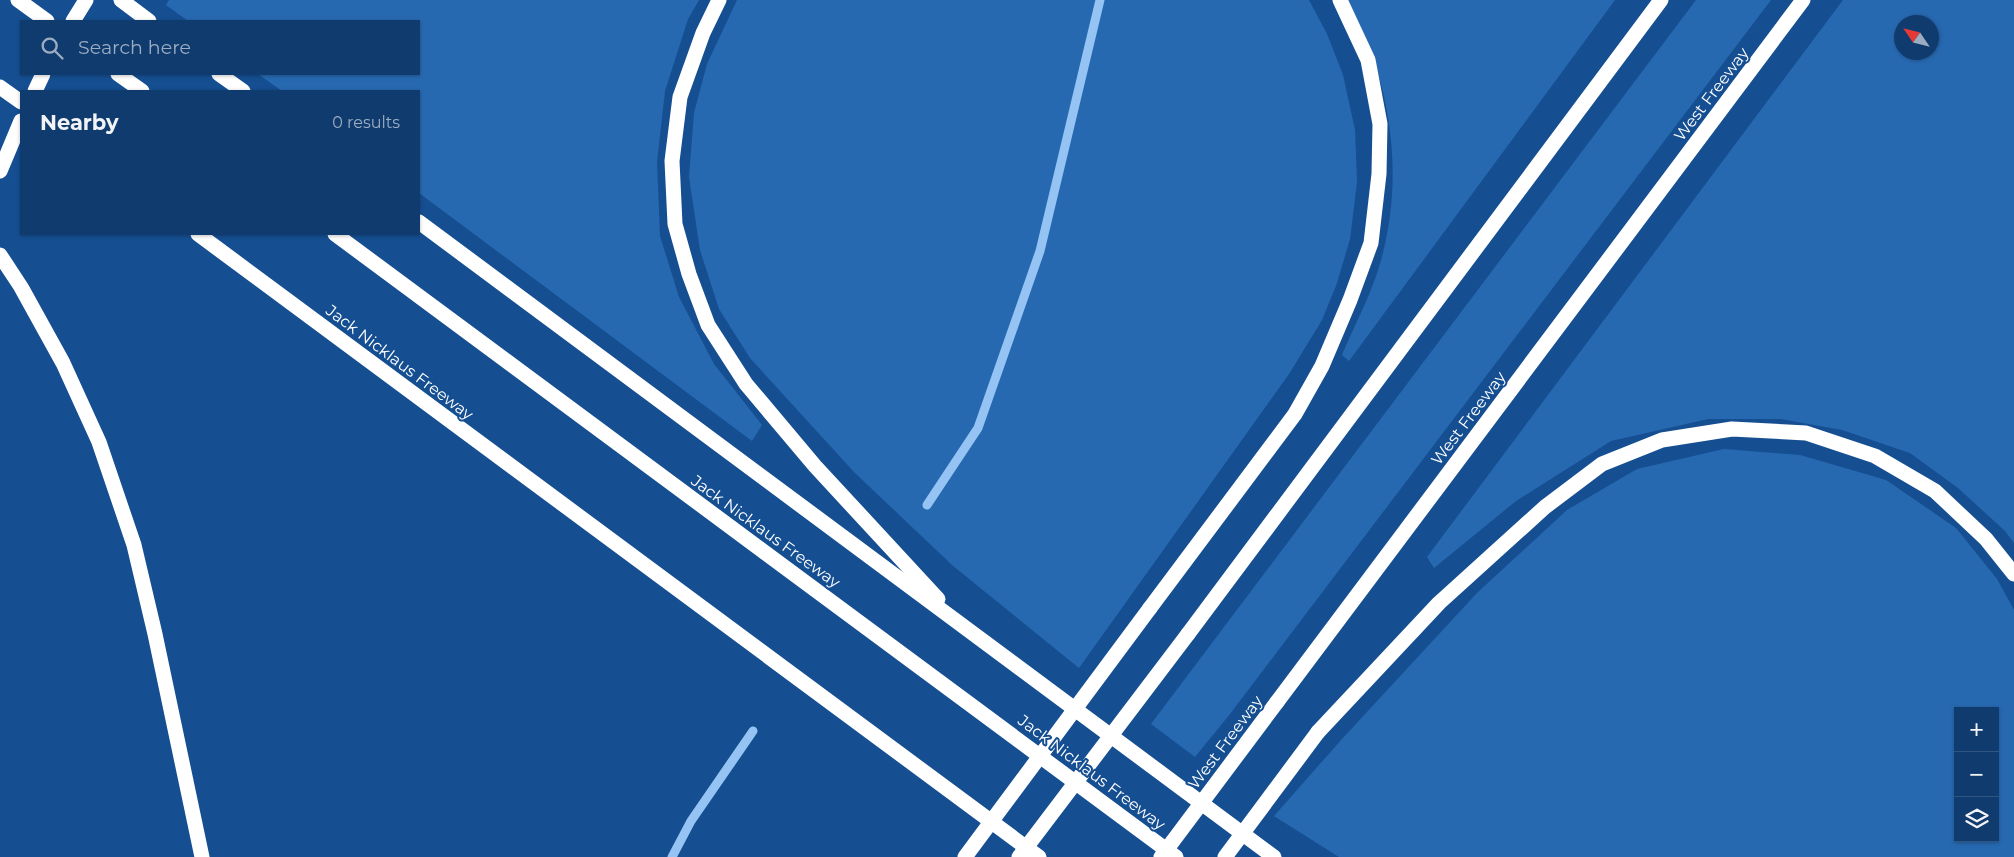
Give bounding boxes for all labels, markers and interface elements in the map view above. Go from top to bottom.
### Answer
north arrow [1894,15,1939,60]
search box [20,20,420,75]
icon: search [38,34,66,62]
text: Search here [78,36,191,59]
street label: West Freeway [1670,44,1753,145]
text: Nearby [40,110,119,135]
text: 0 results [332,113,400,132]
street label: Jack Nicklaus Freeway [322,300,477,424]
street label: West Freeway [1427,368,1510,469]
street label: Jack Nicklaus Freeway [687,470,844,592]
street label: West Freeway [1184,692,1267,793]
map controls [1954,707,1999,842]
button: + [1954,707,1999,752]
street label: Jack Nicklaus Freeway [1014,710,1169,834]
button: − [1954,752,1999,797]
button: layers [1954,797,1999,842]

